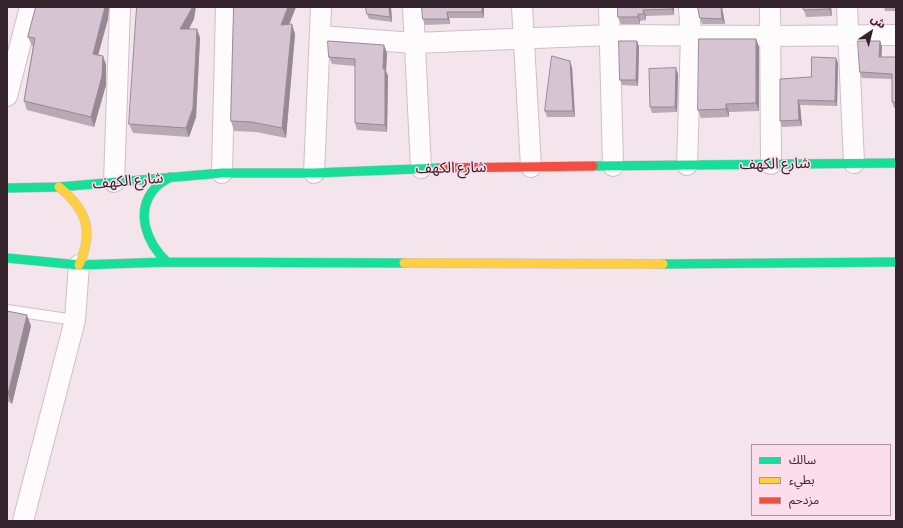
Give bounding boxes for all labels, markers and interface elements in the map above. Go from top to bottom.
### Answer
north arrow [851,12,891,52]
text: ش [869,13,887,31]
street label: شارع الكهف [739,154,811,174]
street label: شارع الكهف [415,158,487,178]
street label: شارع الكهف [92,169,164,193]
legend [751,444,891,516]
text: سالك [789,454,816,466]
text: بطيء [789,474,815,486]
text: مزدحم [789,494,819,506]

